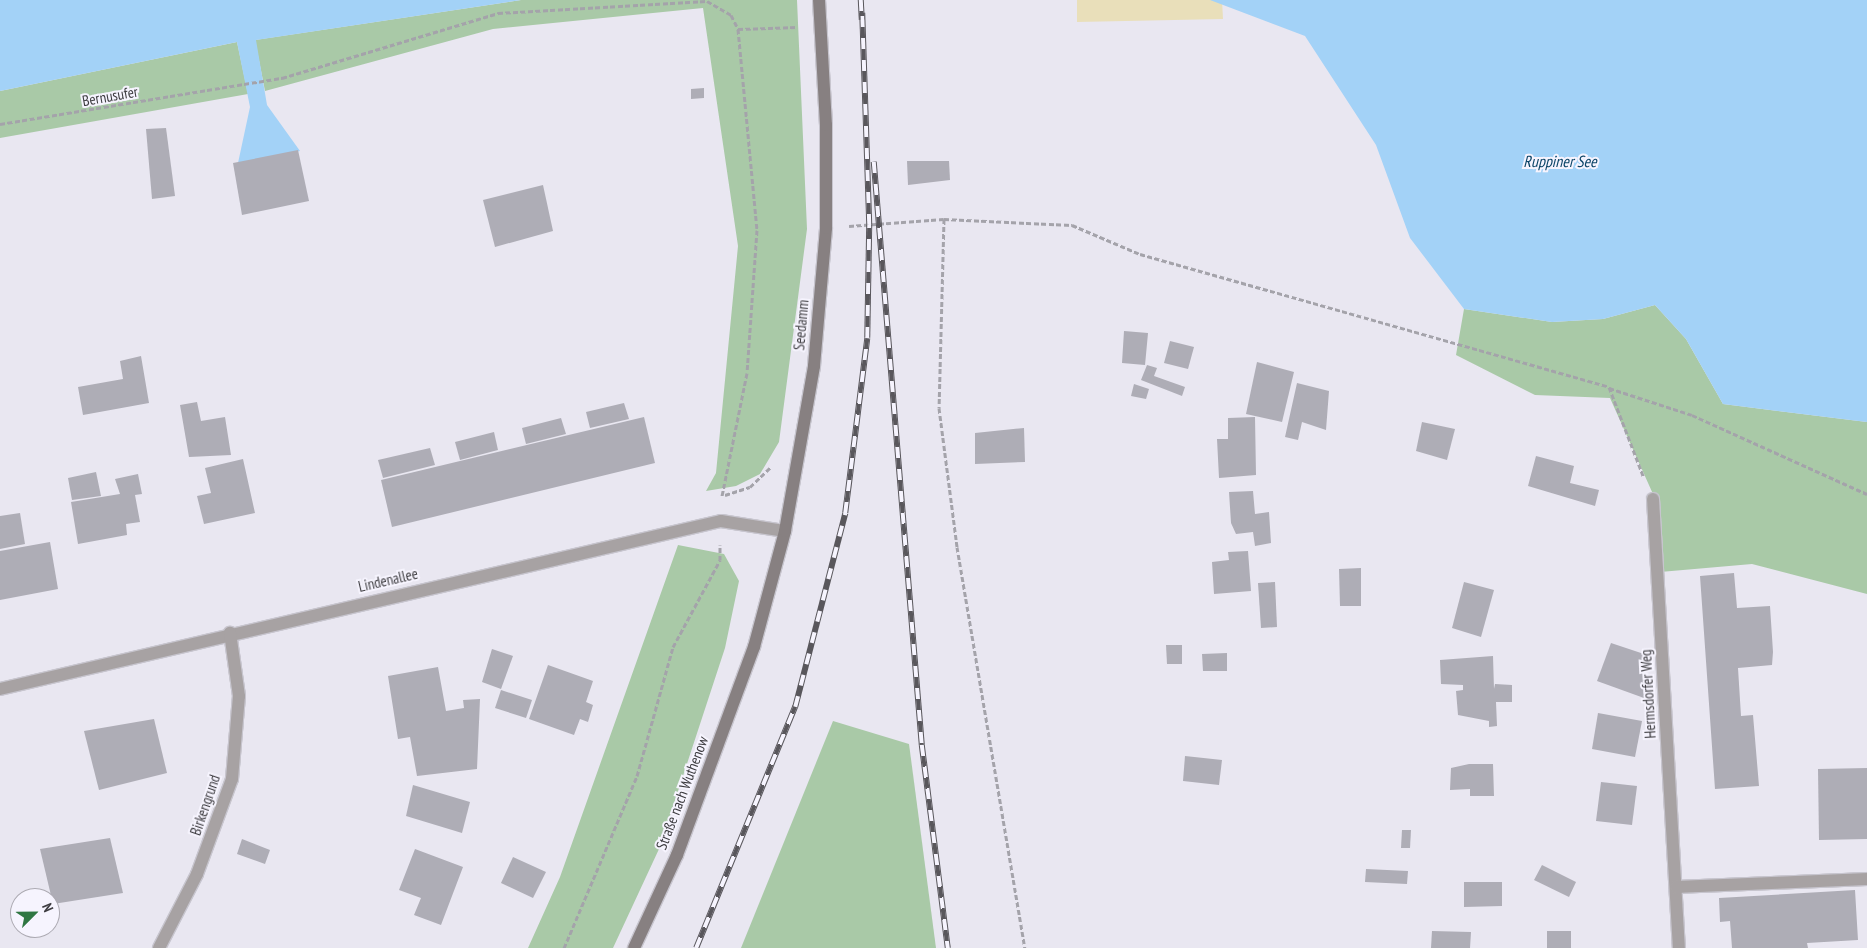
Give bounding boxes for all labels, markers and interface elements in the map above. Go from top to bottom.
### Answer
street label: Bernusufer [81,82,139,110]
water label: Ruppiner See [1523,151,1597,171]
street label: Seedamm [790,299,812,351]
street label: Lindenallee [356,564,420,596]
street label: Hermsdorfer Weg [1637,649,1659,739]
street label: Straße nach Wuthenow [652,734,712,852]
street label: Birkengrund [186,772,224,838]
north arrow [10,888,60,938]
text: N [38,901,58,915]

